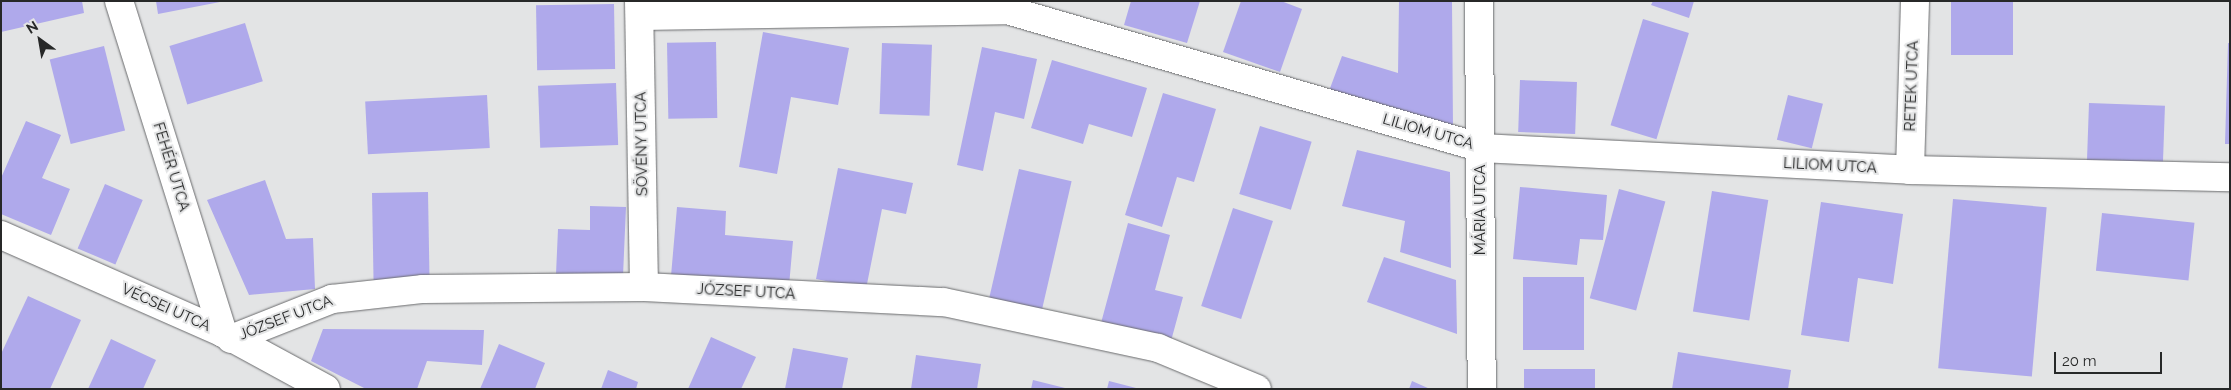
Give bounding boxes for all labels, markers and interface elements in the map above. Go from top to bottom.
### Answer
north arrow [15,15,65,65]
text: N [23,18,41,37]
street label: RETEK UTCA [1901,40,1923,132]
street label: SÖVÉNY UTCA [632,91,652,197]
street label: LILIOM UTCA [1381,110,1475,154]
street label: FEHÉR UTCA [149,120,193,214]
street label: LILIOM UTCA [1783,155,1877,177]
street label: MÁRIA UTCA [1472,164,1490,256]
street label: VÉCSEI UTCA [119,280,213,336]
street label: JÓZSEF UTCA [696,280,796,304]
street label: JÓZSEF UTCA [237,292,335,344]
scale bar [2056,342,2164,374]
text: 20 m [2062,352,2097,370]

